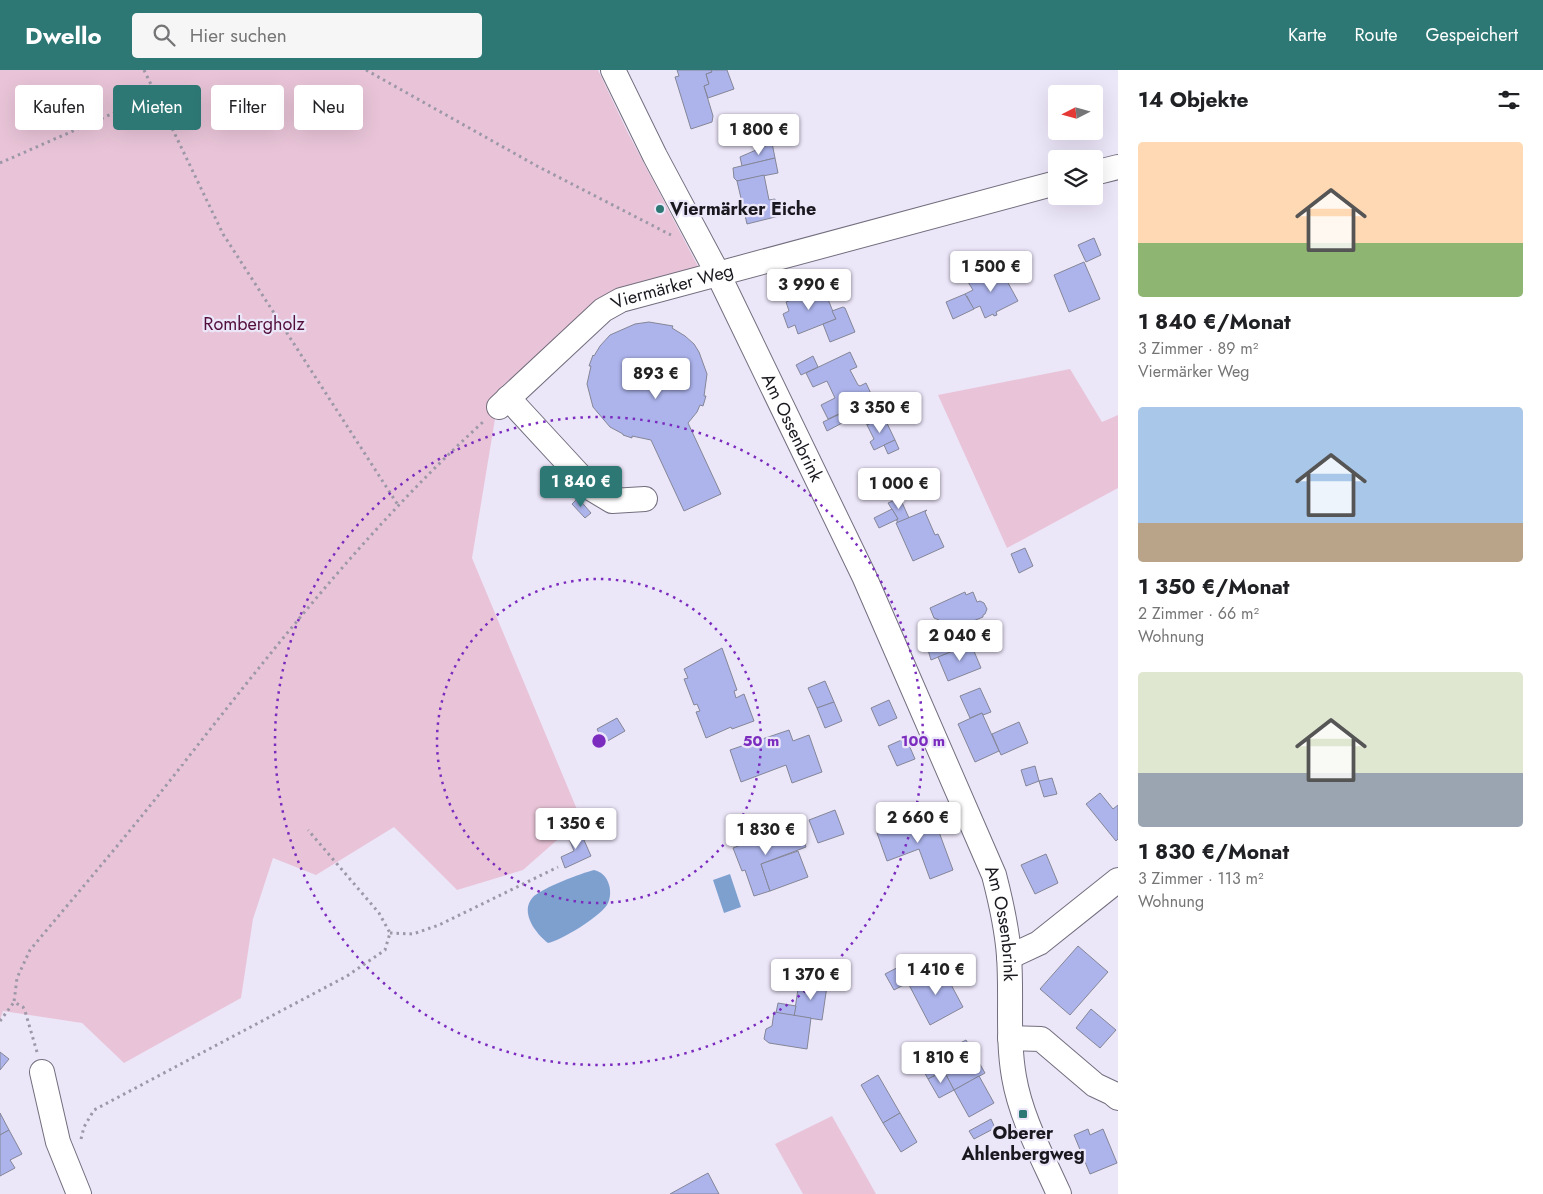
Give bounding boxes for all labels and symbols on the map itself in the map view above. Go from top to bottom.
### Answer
north arrow [1048,85,1102,140]
pin: 1 800 € [713,114,805,156]
place label: Viermärker Eiche [669,196,816,222]
marker: Viermärker Eiche [654,203,666,215]
pin: 1 500 € [945,250,1037,293]
street label: Viermärker Weg [606,257,736,316]
pin: 3 990 € [763,268,855,311]
park label: Rombergholz [203,311,305,337]
pin: 893 € [621,358,691,400]
street label: Am Ossenbrink [755,369,830,486]
pin: 3 350 € [834,392,926,434]
pin: 1 840 € [535,466,627,508]
pin: 1 000 € [853,468,945,510]
pin: 2 040 € [914,620,1006,662]
text: 50 m [743,730,779,752]
text: 100 m [901,730,945,752]
centre of rings [590,732,608,750]
pin: 2 660 € [872,802,964,844]
pin: 1 350 € [530,808,622,850]
pin: 1 830 € [720,814,812,856]
street label: Am Ossenbrink [978,861,1023,982]
pin: 1 410 € [890,954,982,996]
pin: 1 370 € [765,958,857,1001]
pin: 1 810 € [895,1042,987,1084]
marker: Oberer Ahlenbergweg [1017,1108,1029,1120]
place label: Oberer Ahlenbergweg [960,1120,1085,1167]

